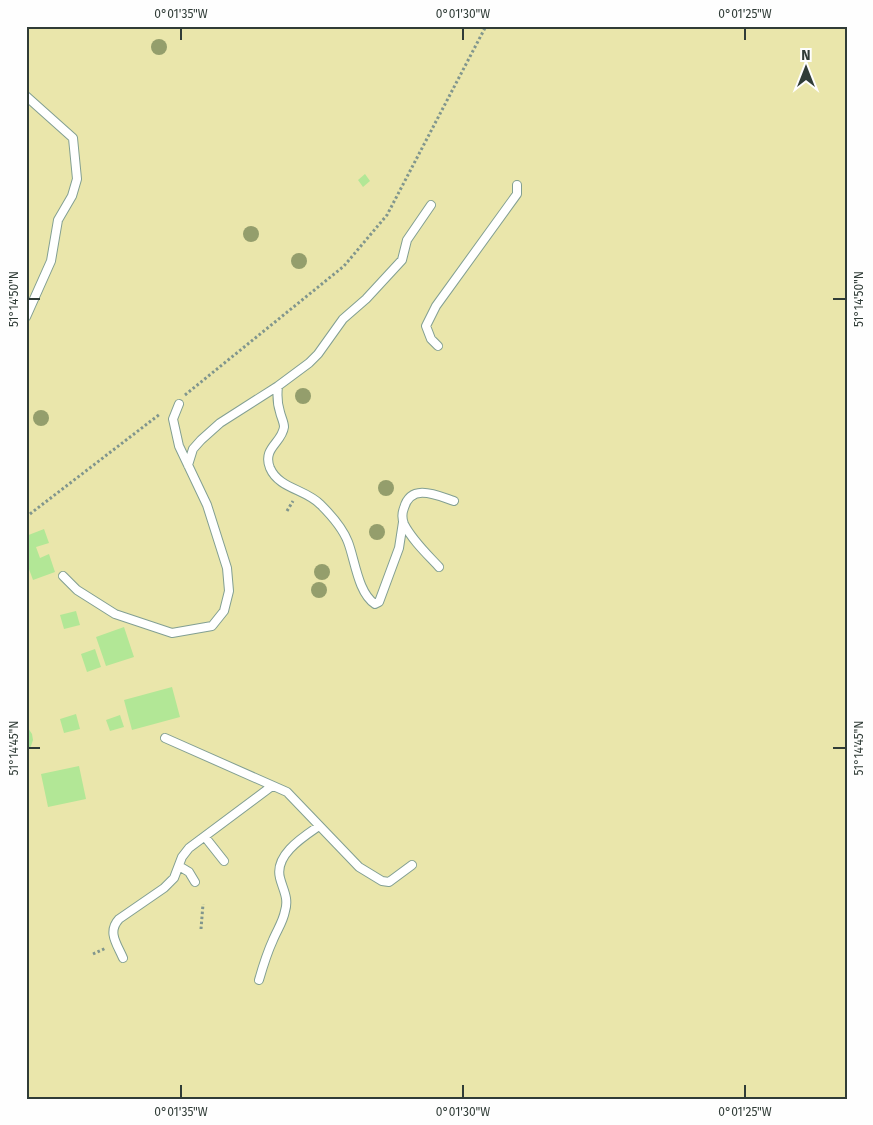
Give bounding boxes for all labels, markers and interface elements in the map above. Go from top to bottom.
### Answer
text: 0°01'35"W [154,7,208,21]
text: 0°01'30"W [436,7,490,21]
text: 0°01'25"W [718,7,772,21]
north arrow [780,42,830,92]
text: N [801,47,811,64]
text: 51°14'50"N [7,271,21,327]
text: 51°14'50"N [852,271,866,327]
text: 51°14'45"N [7,721,21,775]
text: 51°14'45"N [852,721,866,775]
text: 0°01'35"W [154,1105,208,1119]
text: 0°01'30"W [436,1105,490,1119]
text: 0°01'25"W [718,1105,772,1119]

